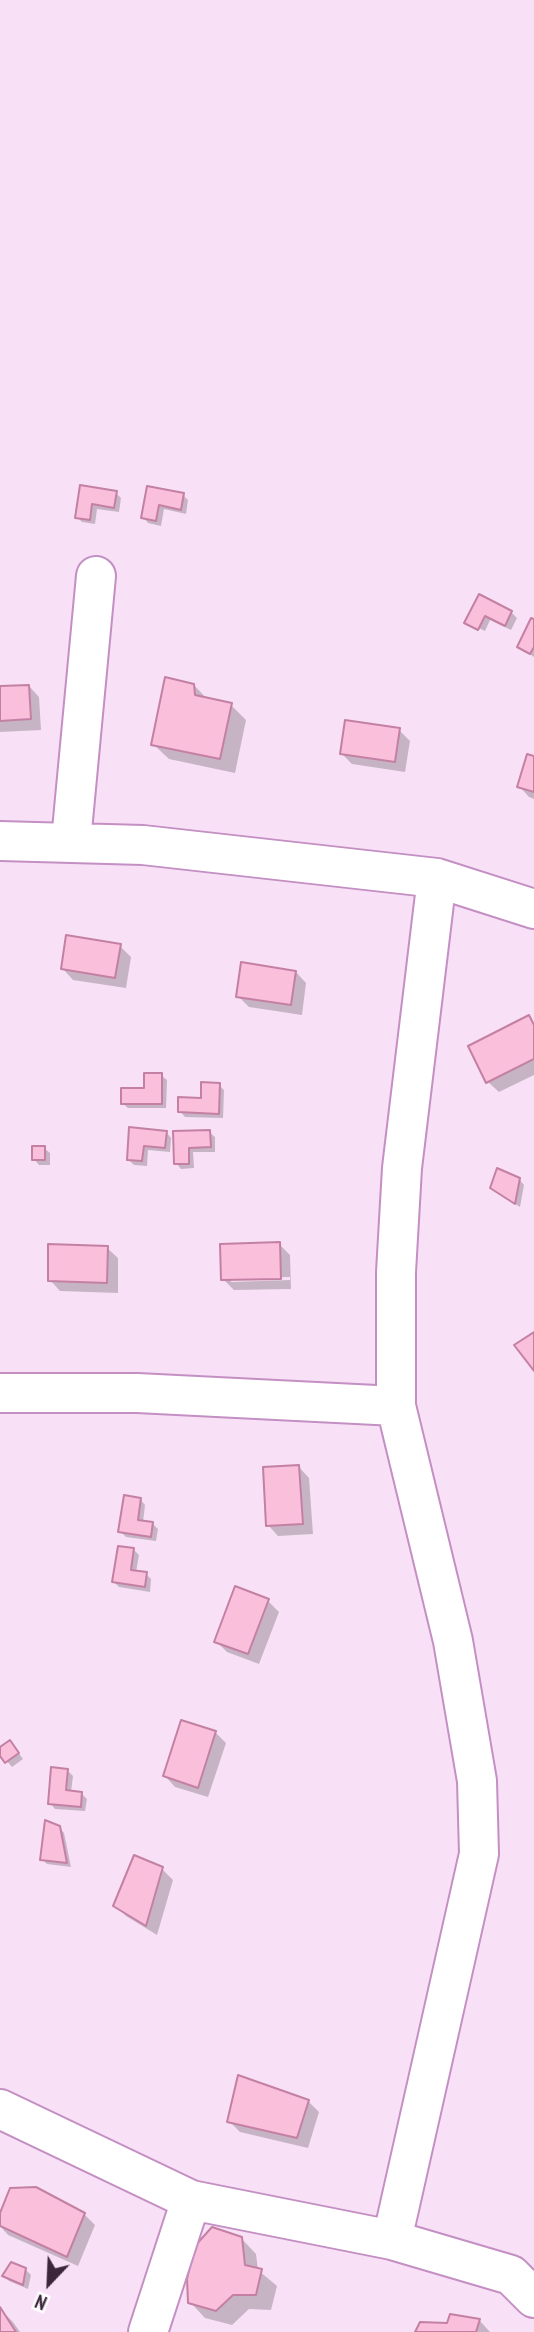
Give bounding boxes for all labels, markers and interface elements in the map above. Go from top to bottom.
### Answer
north arrow [14,2248,84,2318]
text: N [31,2289,50,2315]

